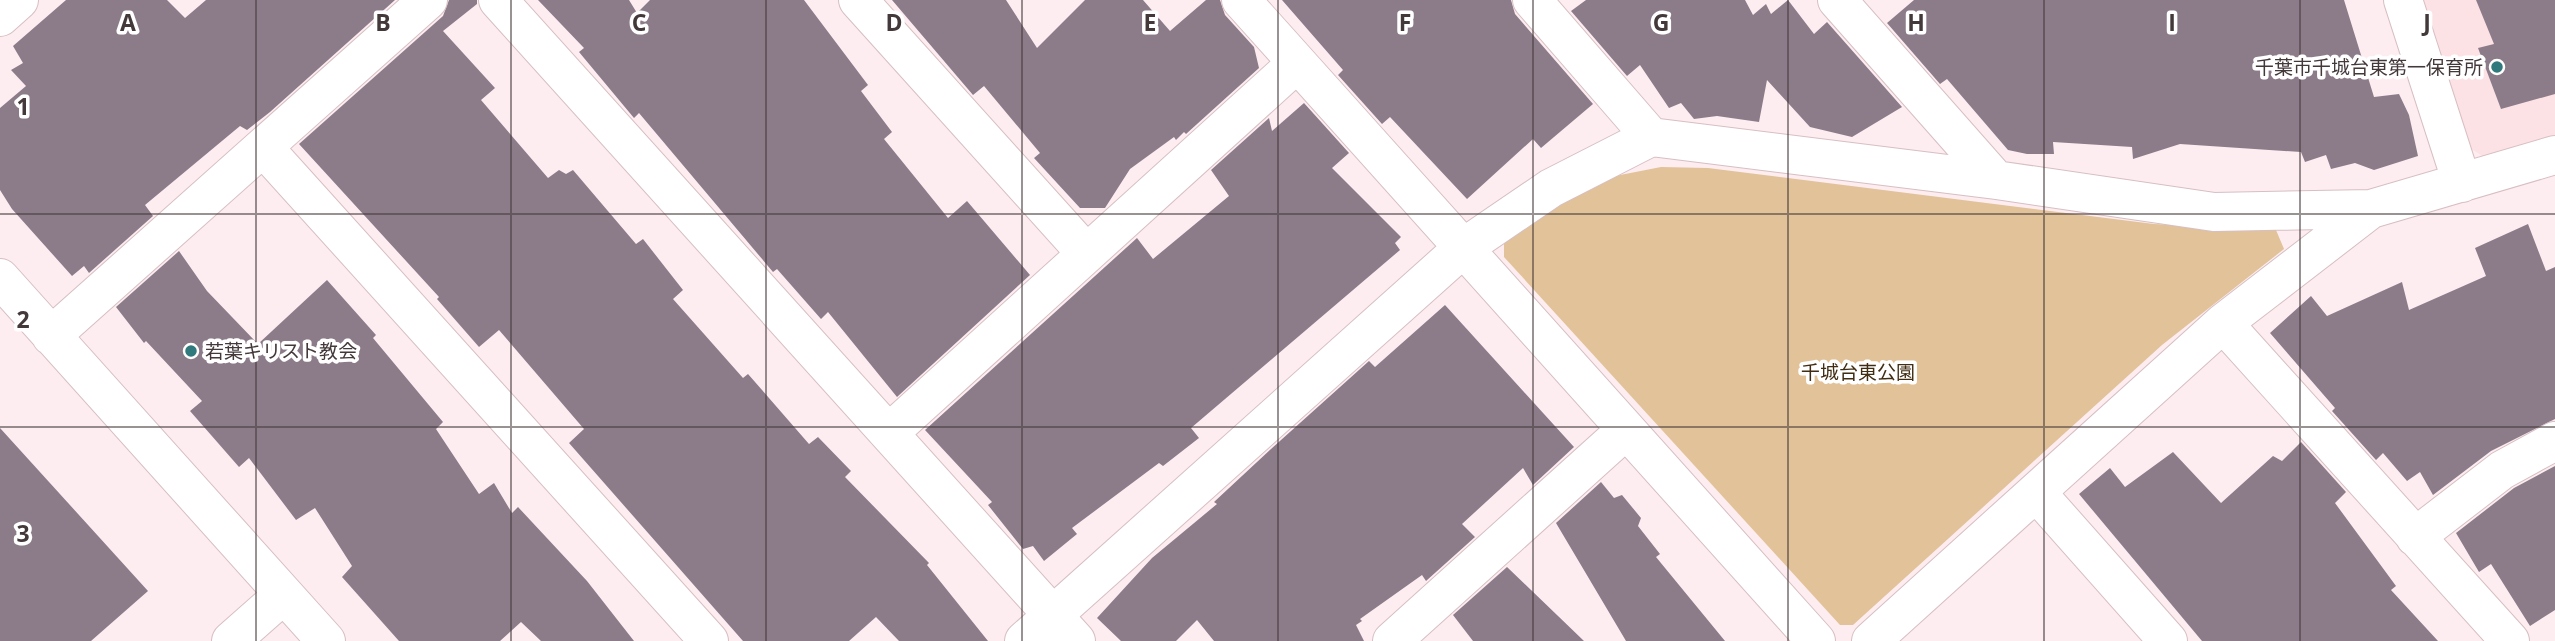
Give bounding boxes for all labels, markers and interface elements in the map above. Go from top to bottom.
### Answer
text: A [120,6,136,38]
text: B [375,6,391,38]
text: C [632,6,646,38]
text: D [885,6,903,38]
text: E [1144,6,1156,38]
text: F [1399,6,1411,38]
text: G [1653,6,1669,38]
text: H [1907,6,1925,38]
text: I [2168,6,2176,38]
text: J [2421,6,2431,38]
place label: 千葉市千城台東第一保育所 [2255,54,2483,80]
marker: 千葉市千城台東第一保育所 [2489,59,2505,75]
text: 1 [16,90,30,122]
text: 2 [16,303,30,335]
place label: 若葉キリスト教会 [205,338,357,364]
marker: 若葉キリスト教会 [183,343,199,359]
park label: 千城台東公園 [1801,359,1915,385]
text: 3 [16,517,30,549]

